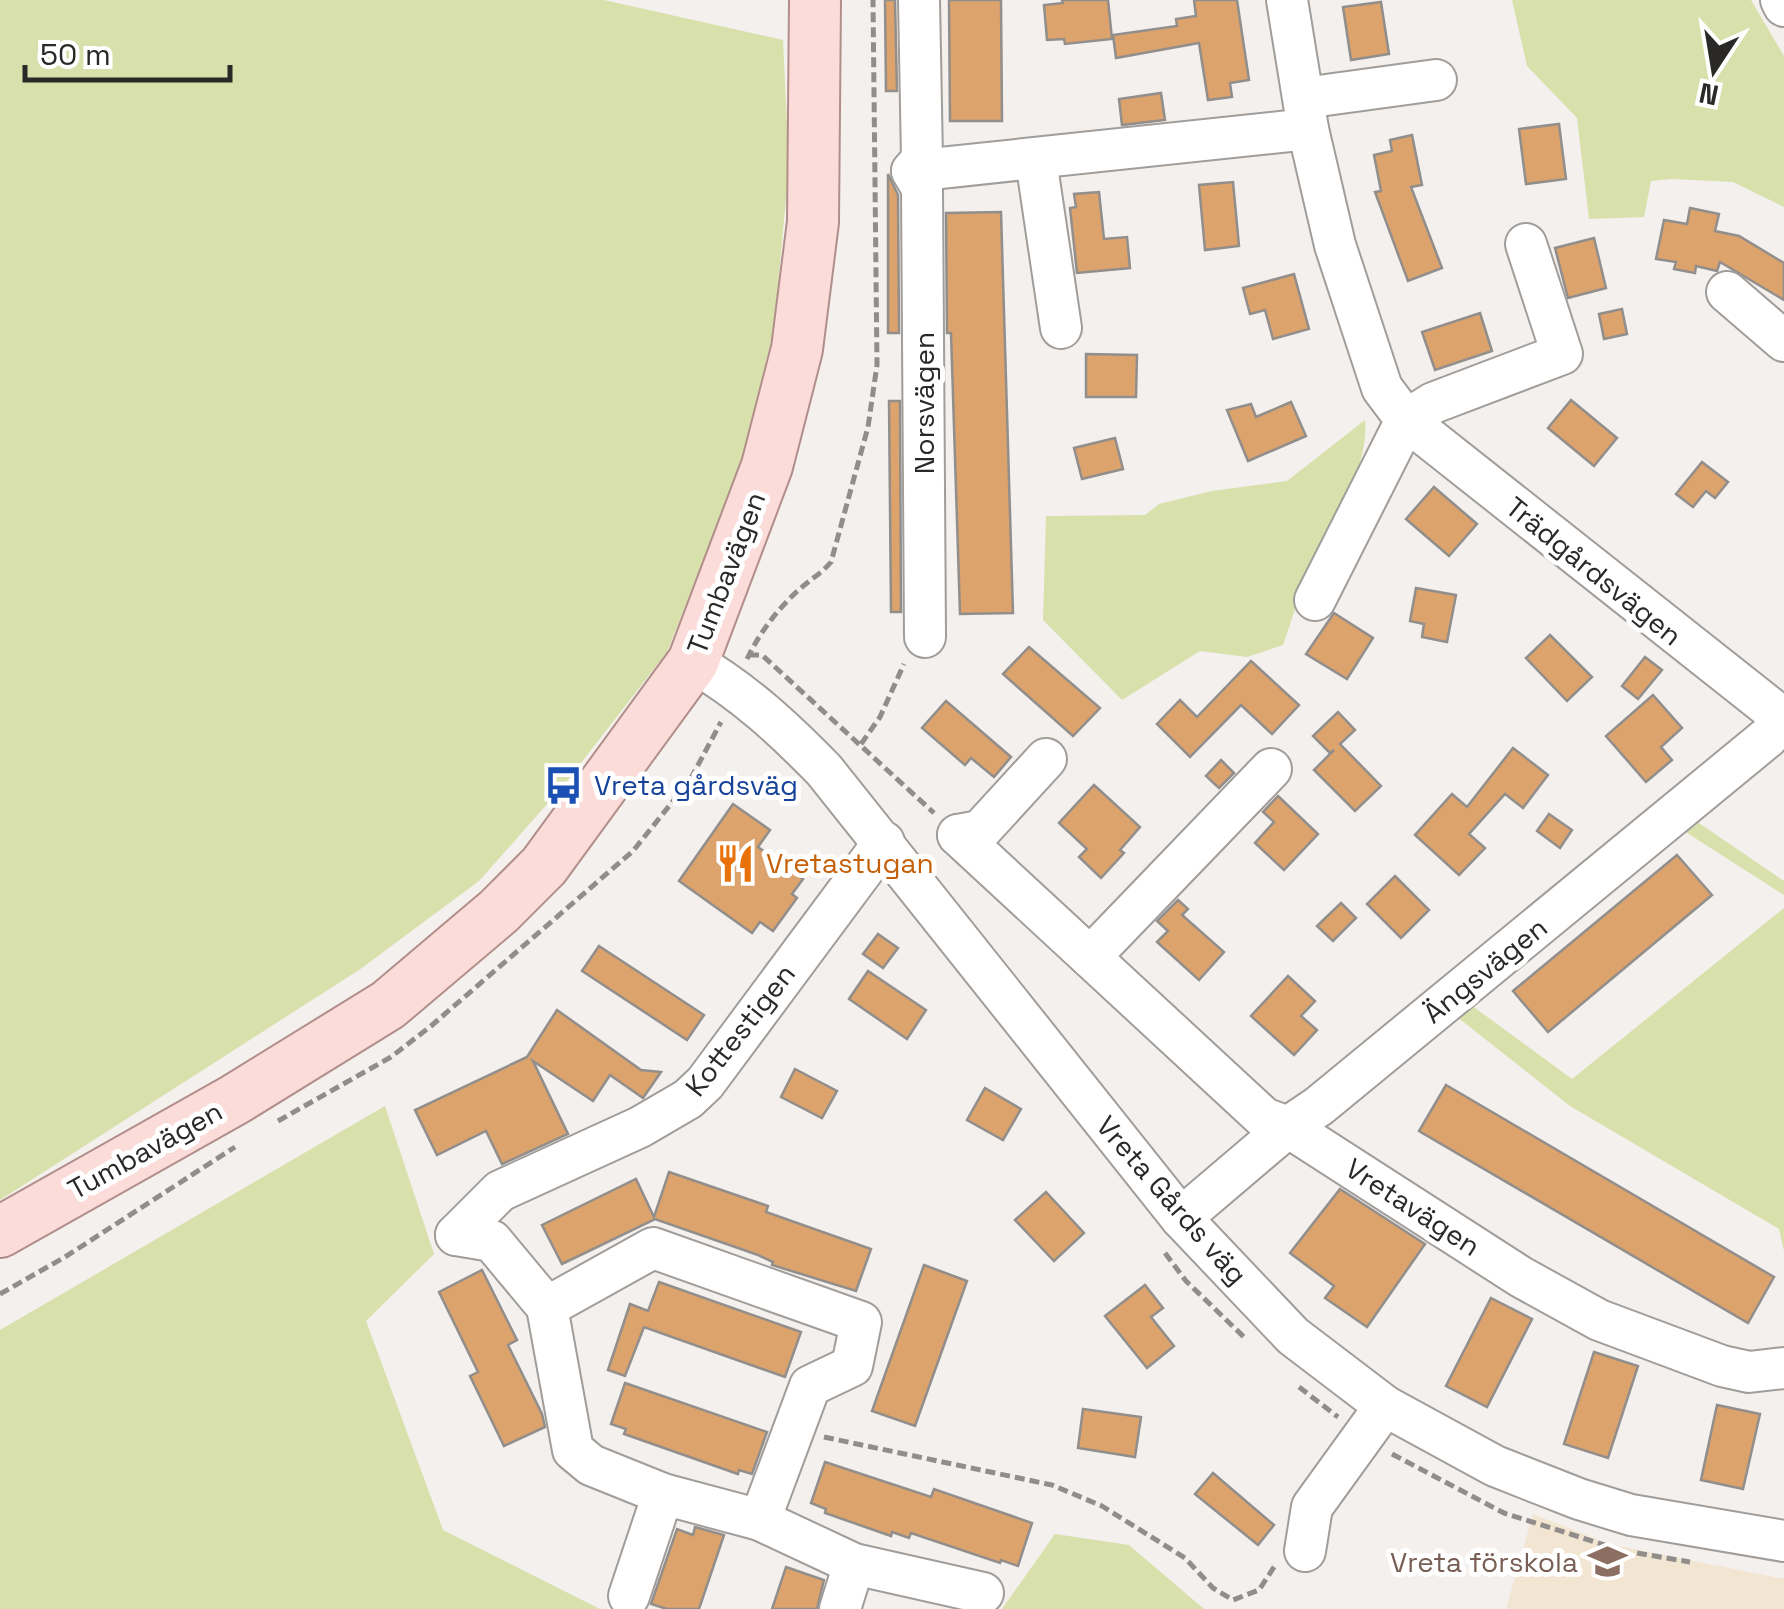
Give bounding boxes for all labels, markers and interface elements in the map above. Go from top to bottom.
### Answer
scale bar [25,20,230,82]
north arrow [1664,20,1764,120]
text: 50 m [40,35,111,74]
text: N [1696,75,1722,114]
street label: Norsvägen [906,332,942,474]
street label: Tumbavägen [679,487,773,659]
street label: Trädgårdsvägen [1498,489,1690,653]
bus stop icon: Vreta gårdsväg [543,764,585,806]
place label: Vreta gårdsväg [594,767,798,803]
restaurant icon: Vretastugan [715,842,757,884]
place label: Vretastugan [766,845,934,881]
street label: Ängsvägen [1416,909,1554,1031]
street label: Kottestigen [677,957,803,1103]
street label: Tumbavägen [61,1093,229,1207]
street label: Vreta Gårds väg [1089,1108,1255,1292]
street label: Vretavägen [1339,1150,1487,1264]
school or university icon: Vreta förskola [1587,1541,1629,1583]
place label: Vreta förskola [1390,1544,1578,1580]

